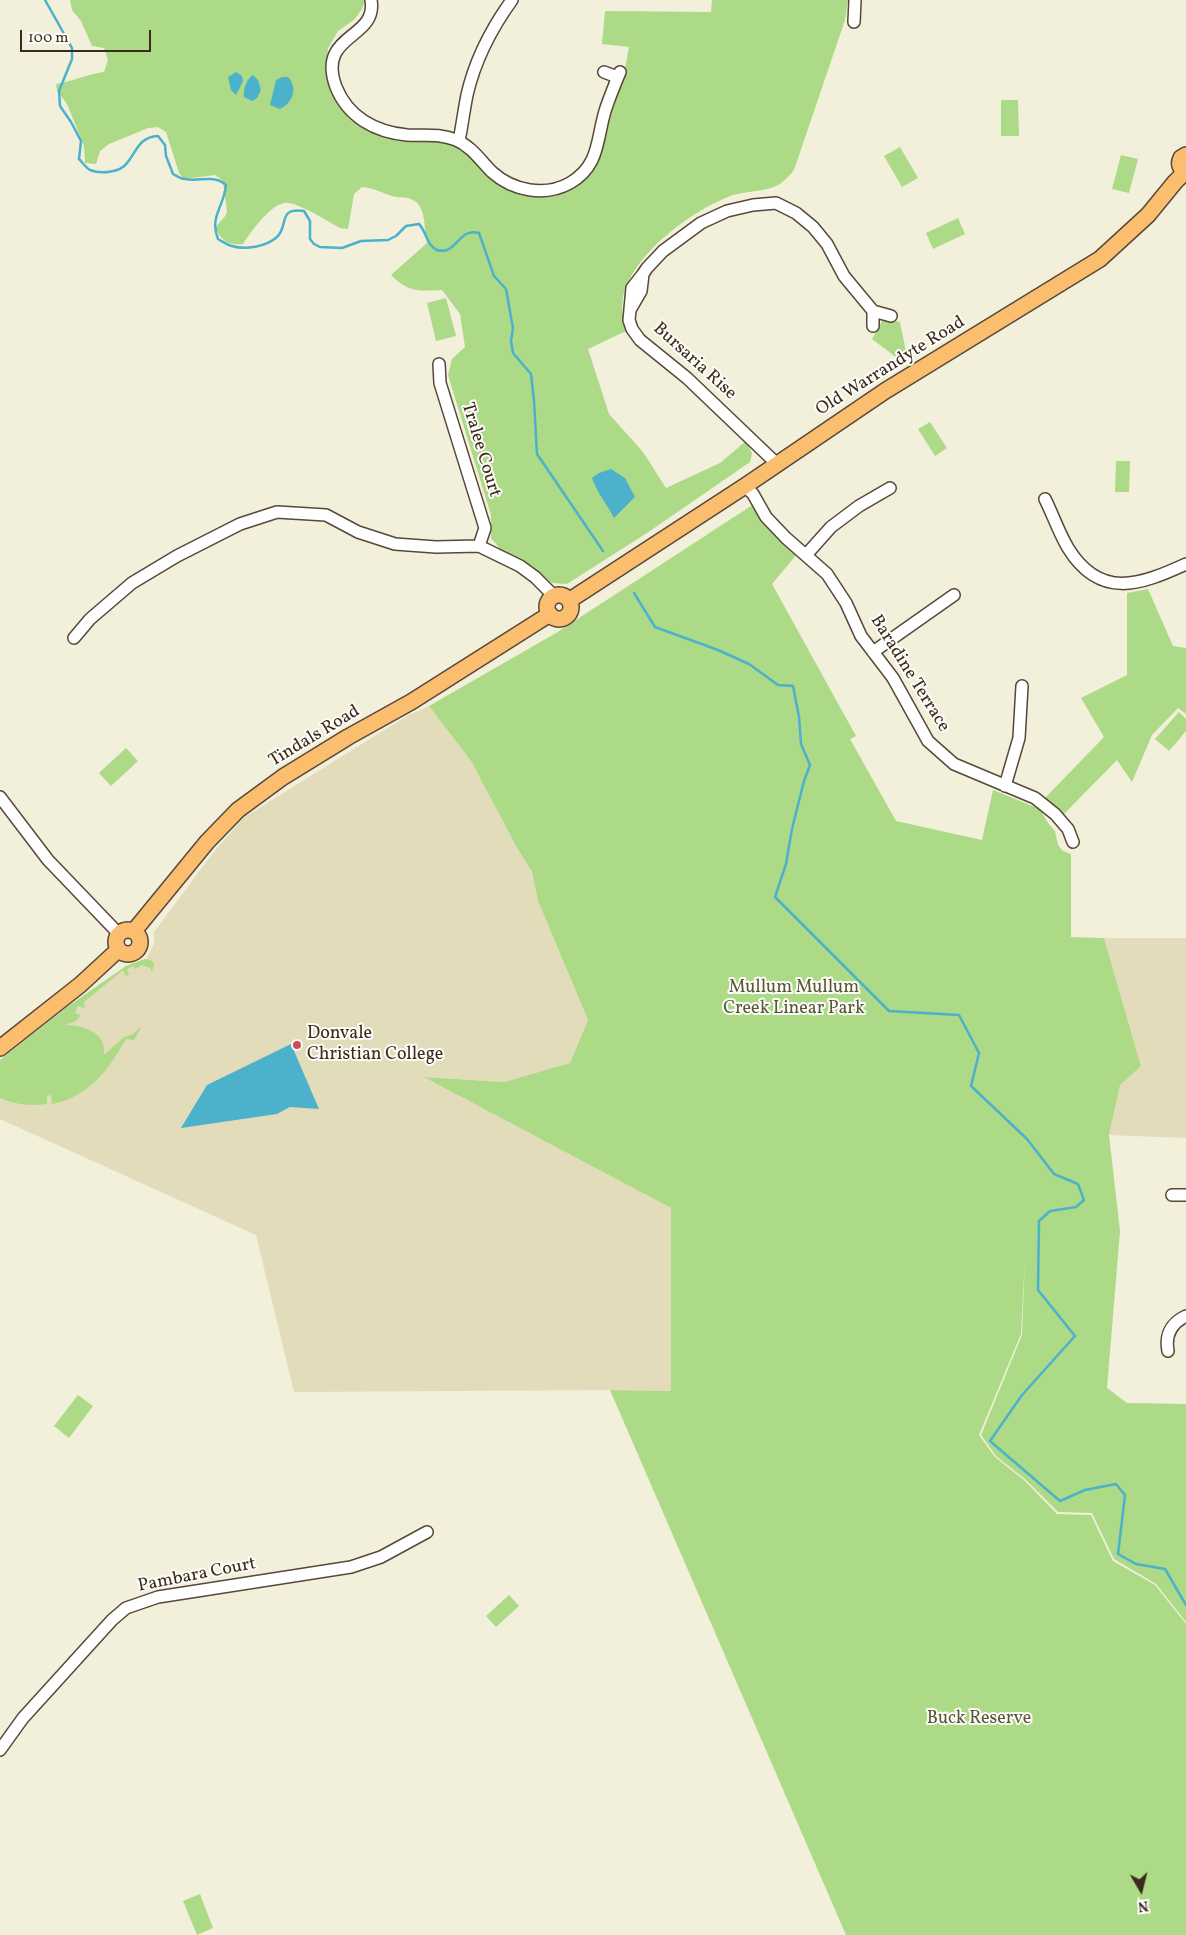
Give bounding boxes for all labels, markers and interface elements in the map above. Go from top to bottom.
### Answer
scale bar [22,20,154,52]
text: 100 m [28,28,68,49]
street label: Old Warrandyte Road [812,312,970,422]
street label: Bursaria Rise [648,319,740,405]
street label: Tralee Court [455,400,505,500]
street label: Baradine Terrace [864,612,954,736]
street label: Tindals Road [266,701,364,773]
park label: Mullum Mullum Creek Linear Park [723,978,865,1021]
place label: Donvale Christian College [307,1024,443,1066]
marker: Donvale Christian College [291,1039,303,1051]
street label: Pambara Court [136,1554,258,1598]
park label: Buck Reserve [927,1709,1031,1731]
north arrow [1116,1865,1166,1915]
text: N [1137,1895,1150,1915]

